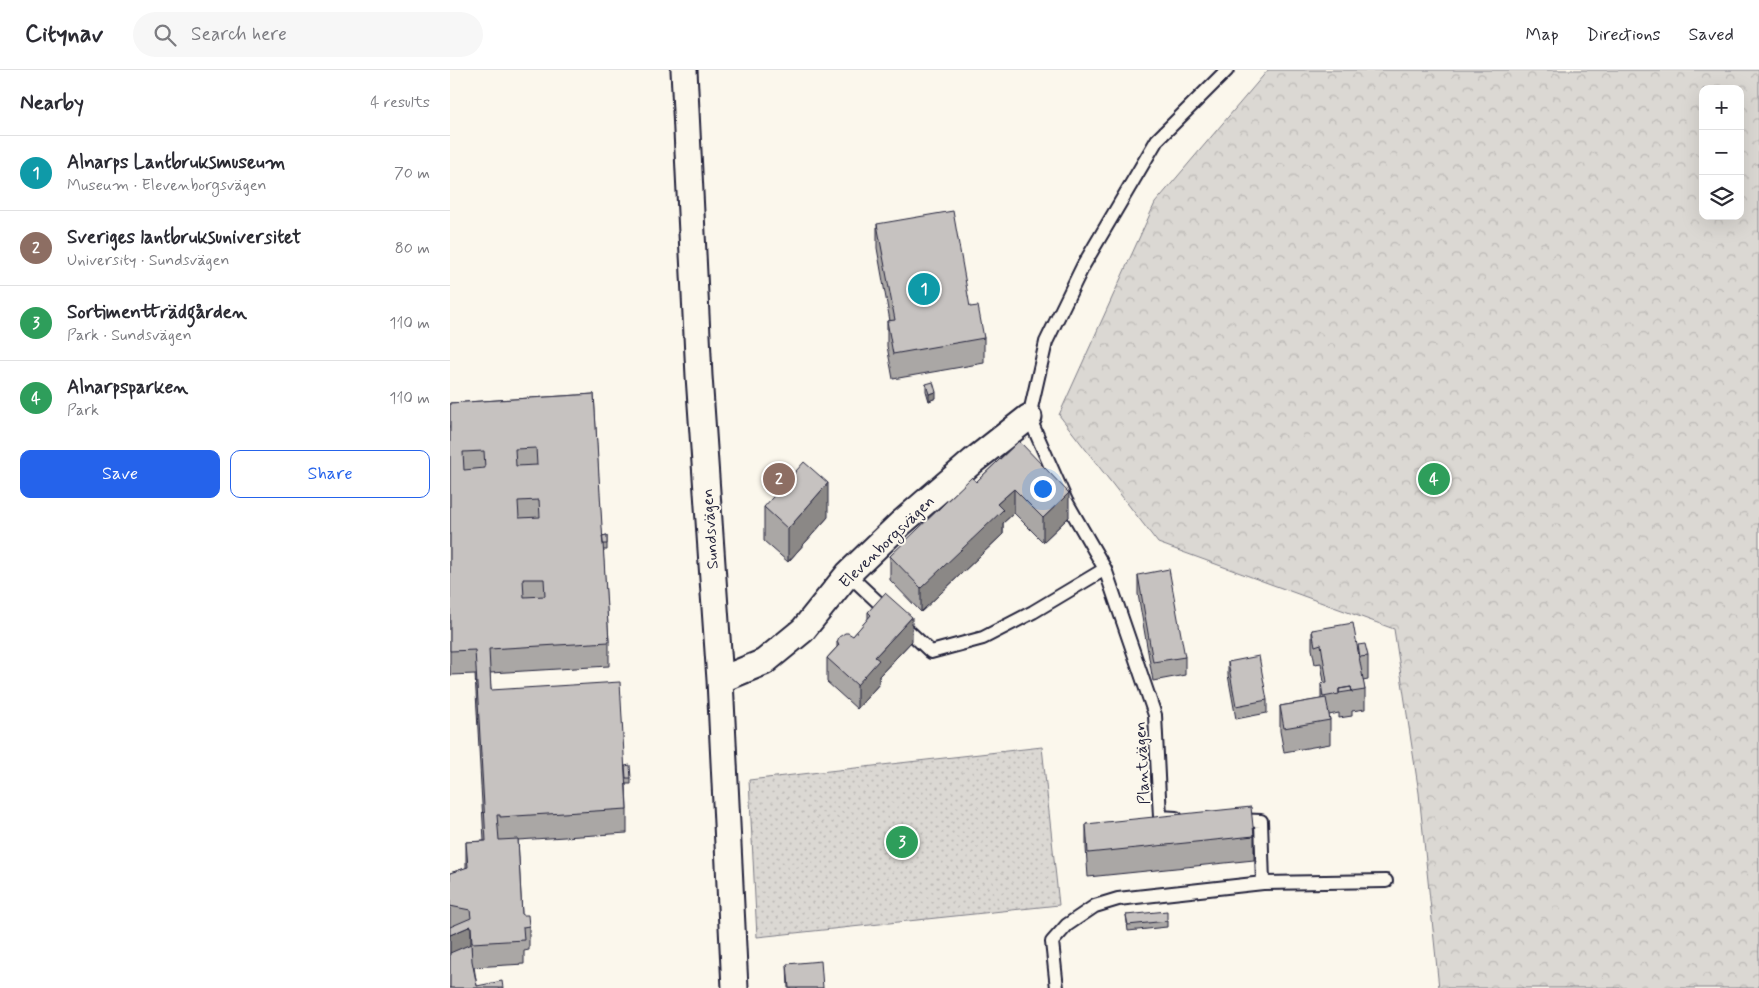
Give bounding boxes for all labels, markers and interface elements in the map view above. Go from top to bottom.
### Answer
search box [133,12,483,57]
text: Citynav [25,19,103,50]
icon: search [151,21,179,49]
text: Search here [191,22,287,47]
text: Map [1526,23,1559,47]
text: Directions [1587,23,1661,47]
text: Saved [1689,23,1734,47]
map controls [1699,85,1744,220]
button: + [1699,85,1744,130]
text: Nearby [20,89,84,117]
text: 4 results [370,92,430,113]
button: − [1699,130,1744,175]
text: Alnarps Lantbruksmuseum [67,150,285,175]
text: 1 [32,163,40,184]
text: 70 m [394,163,430,184]
text: Museum · Elevenborgsvägen [67,175,267,196]
button: layers [1699,175,1744,220]
text: Sveriges lantbruksuniversitet [67,225,301,250]
text: 2 [32,238,40,259]
text: 80 m [395,238,430,259]
text: University · Sundsvägen [67,250,229,271]
pin: 1 [908,270,940,308]
text: Sortimentträdgården [67,300,247,325]
text: 3 [32,313,40,334]
text: 110 m [389,313,430,334]
text: Park · Sundsvägen [67,325,192,346]
text: Alnarpsparken [67,375,188,400]
text: 4 [31,388,41,409]
text: 110 m [389,388,430,409]
text: Park [67,400,99,421]
button: Save [20,450,220,498]
button: Share [230,450,430,498]
pin: 2 [763,460,795,498]
pin: 4 [1418,460,1450,498]
your location [1030,476,1056,502]
street label: Sundsvägen [697,488,724,570]
street label: Elevenborgsvägen [835,491,940,594]
street label: Plantvägen [1130,721,1155,805]
pin: 3 [886,823,918,861]

